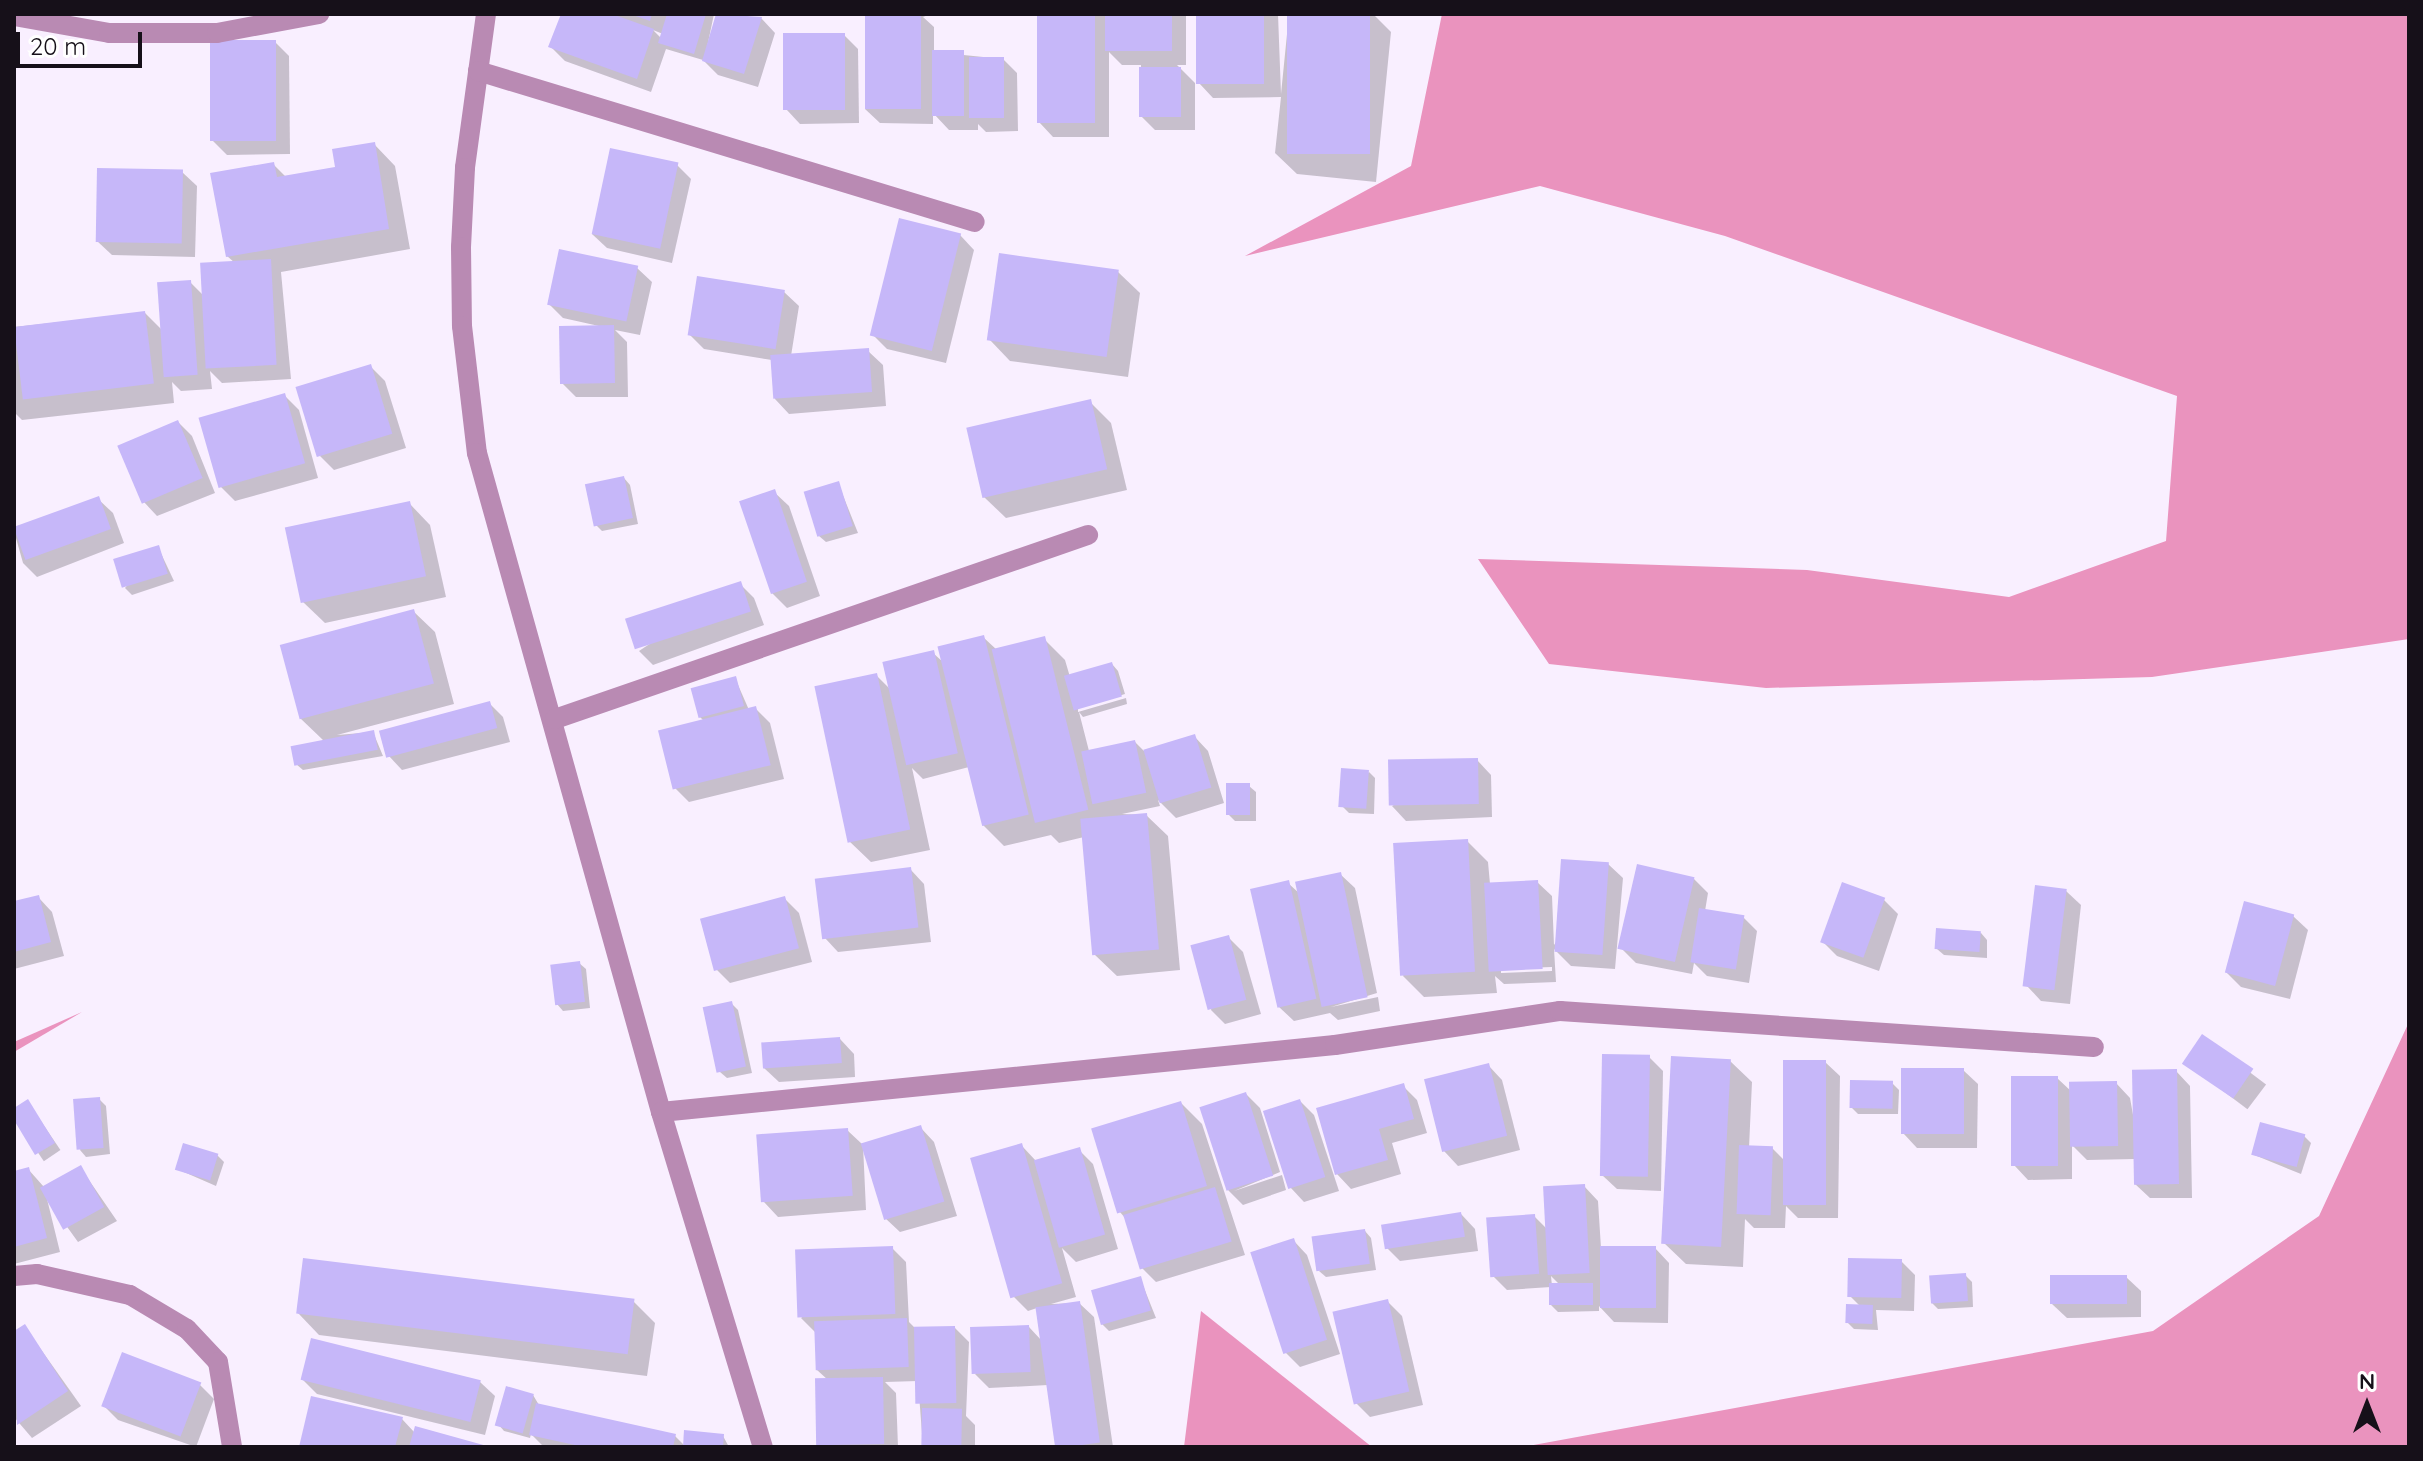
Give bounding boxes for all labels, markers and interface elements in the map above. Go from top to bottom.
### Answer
scale bar [20,16,146,66]
text: 20 m [30,31,86,61]
north arrow [2327,1365,2407,1445]
text: N [2359,1367,2375,1395]

